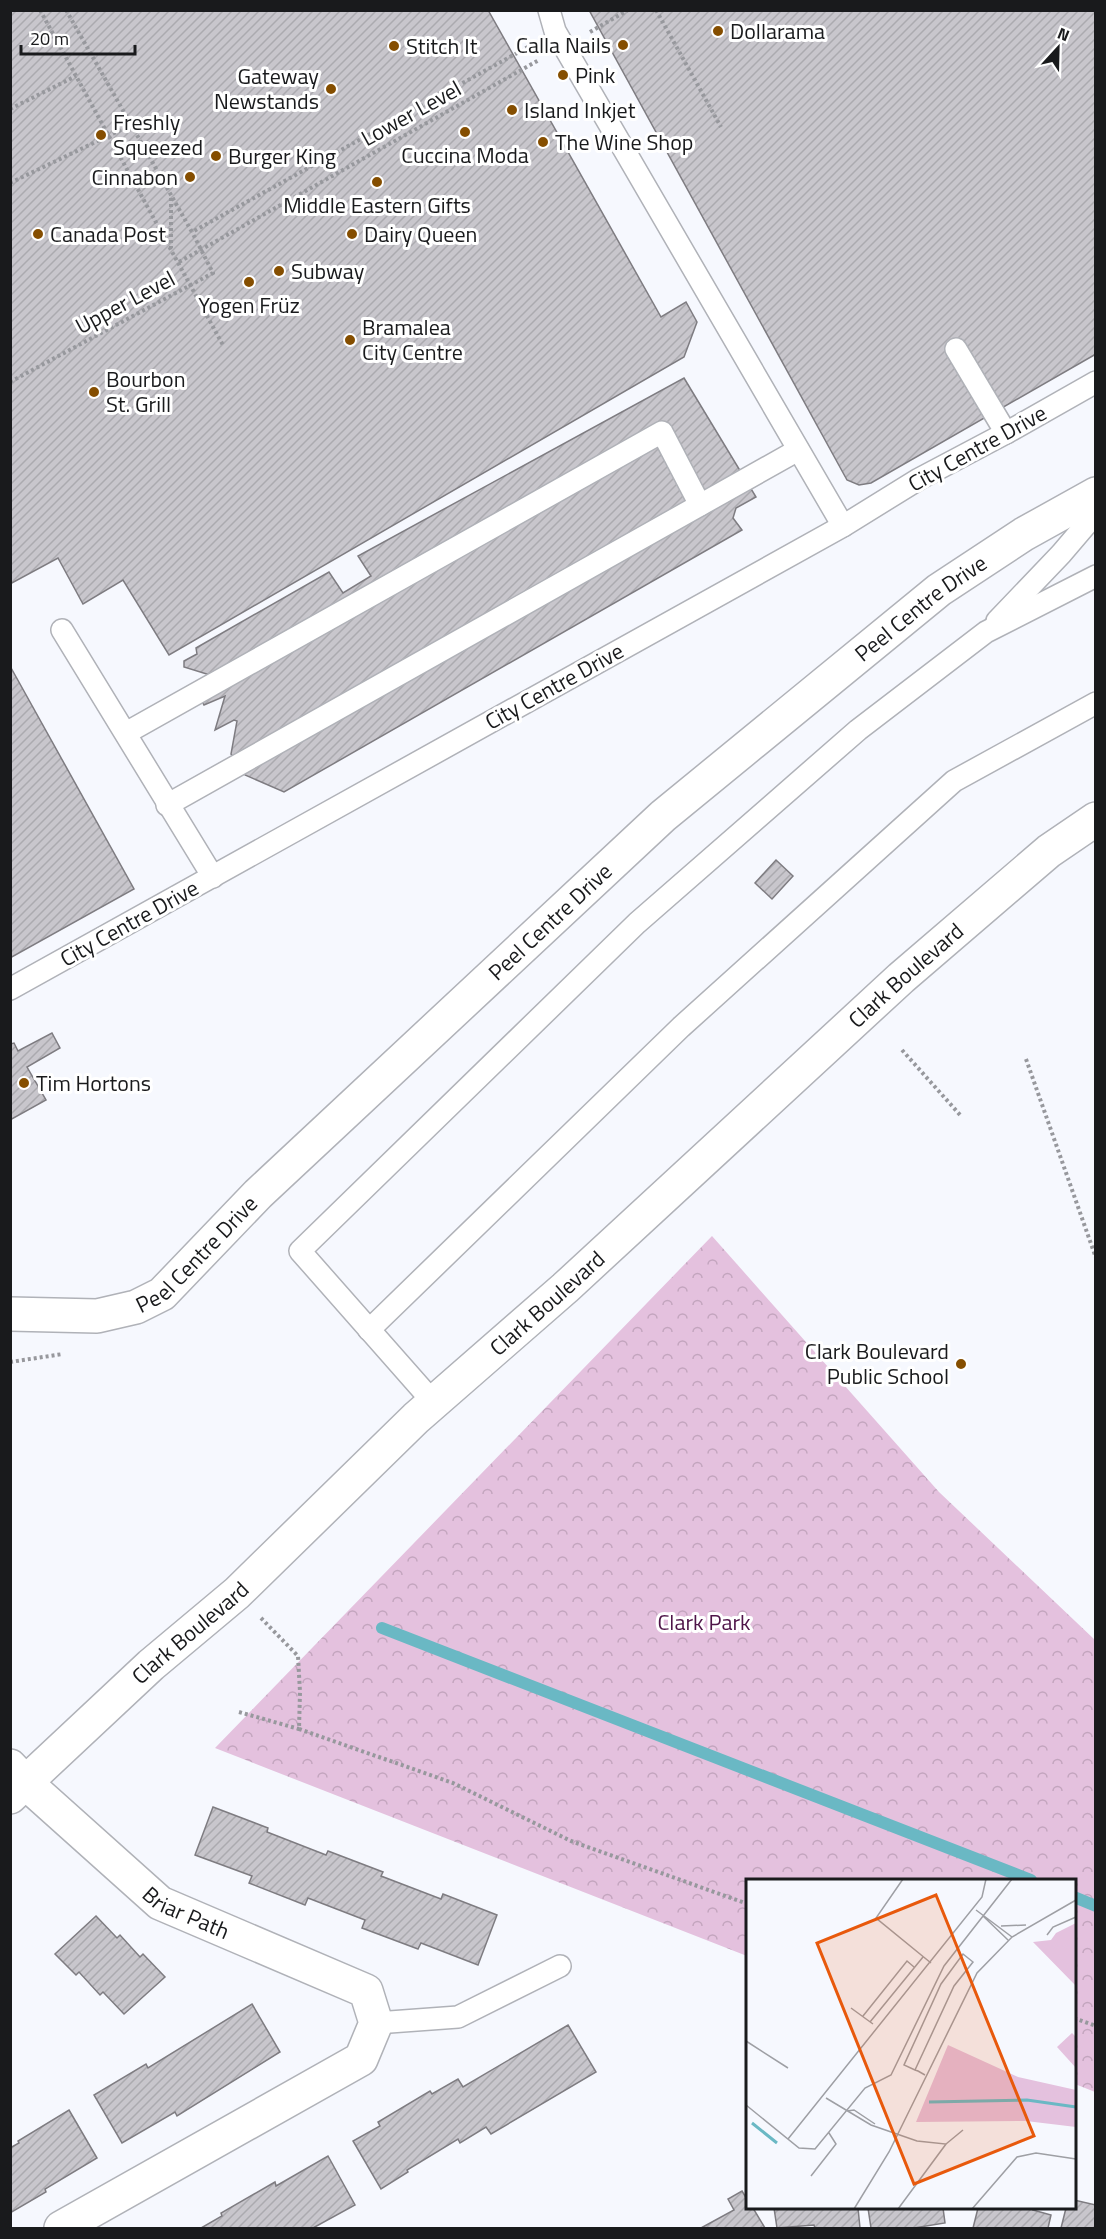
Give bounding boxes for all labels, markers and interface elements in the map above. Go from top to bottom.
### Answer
place label: Dollarama [730,14,825,48]
scale bar [21,18,135,56]
north arrow [1028,18,1088,78]
text: N [1054,21,1073,47]
marker: Dollarama [711,24,725,38]
text: 20 m [30,25,69,52]
place label: Calla Nails [516,28,611,62]
place label: Stitch It [406,29,478,63]
marker: Calla Nails [616,38,630,52]
marker: Stitch It [387,39,401,53]
place label: Pink [575,58,616,92]
place label: Gateway Newstands [214,59,319,118]
marker: Pink [556,68,570,82]
street label: Lower Level [355,71,467,155]
marker: Gateway Newstands [324,82,338,96]
place label: Island Inkjet [524,93,636,127]
marker: Island Inkjet [505,103,519,117]
place label: Freshly Squeezed [113,105,203,164]
marker: Cuccina Moda [458,125,472,139]
place label: The Wine Shop [555,125,693,159]
marker: Freshly Squeezed [94,128,108,142]
marker: The Wine Shop [536,135,550,149]
place label: Cuccina Moda [401,138,529,172]
place label: Burger King [228,139,336,173]
marker: Burger King [209,149,223,163]
place label: Cinnabon [92,160,178,194]
marker: Cinnabon [183,170,197,184]
marker: Middle Eastern Gifts [370,175,384,189]
place label: Middle Eastern Gifts [283,188,471,222]
place label: Canada Post [50,217,166,251]
place label: Dairy Queen [364,217,477,251]
marker: Canada Post [31,227,45,241]
marker: Dairy Queen [345,227,359,241]
place label: Subway [291,254,365,288]
street label: Upper Level [69,261,181,343]
marker: Subway [272,264,286,278]
marker: Yogen Früz [242,275,256,289]
place label: Yogen Früz [198,288,300,322]
place label: Bramalea City Centre [362,310,463,369]
marker: Bramalea City Centre [343,333,357,347]
place label: Bourbon St. Grill [106,362,185,421]
marker: Bourbon St. Grill [87,385,101,399]
street label: City Centre Drive [902,396,1052,500]
street label: Peel Centre Drive [847,546,994,670]
street label: City Centre Drive [479,634,629,738]
street label: Peel Centre Drive [480,855,620,988]
street label: City Centre Drive [54,871,204,975]
street label: Clark Boulevard [840,915,971,1036]
place label: Tim Hortons [36,1066,151,1100]
marker: Tim Hortons [17,1076,31,1090]
street label: Peel Centre Drive [130,1187,265,1322]
street label: Clark Boulevard [482,1242,612,1364]
place label: Clark Boulevard Public School [805,1334,949,1393]
marker: Clark Boulevard Public School [954,1357,968,1371]
street label: Clark Boulevard [124,1573,257,1692]
park label: Clark Park [657,1605,751,1639]
street label: Briar Path [135,1878,235,1948]
inset map [746,1879,1076,2209]

